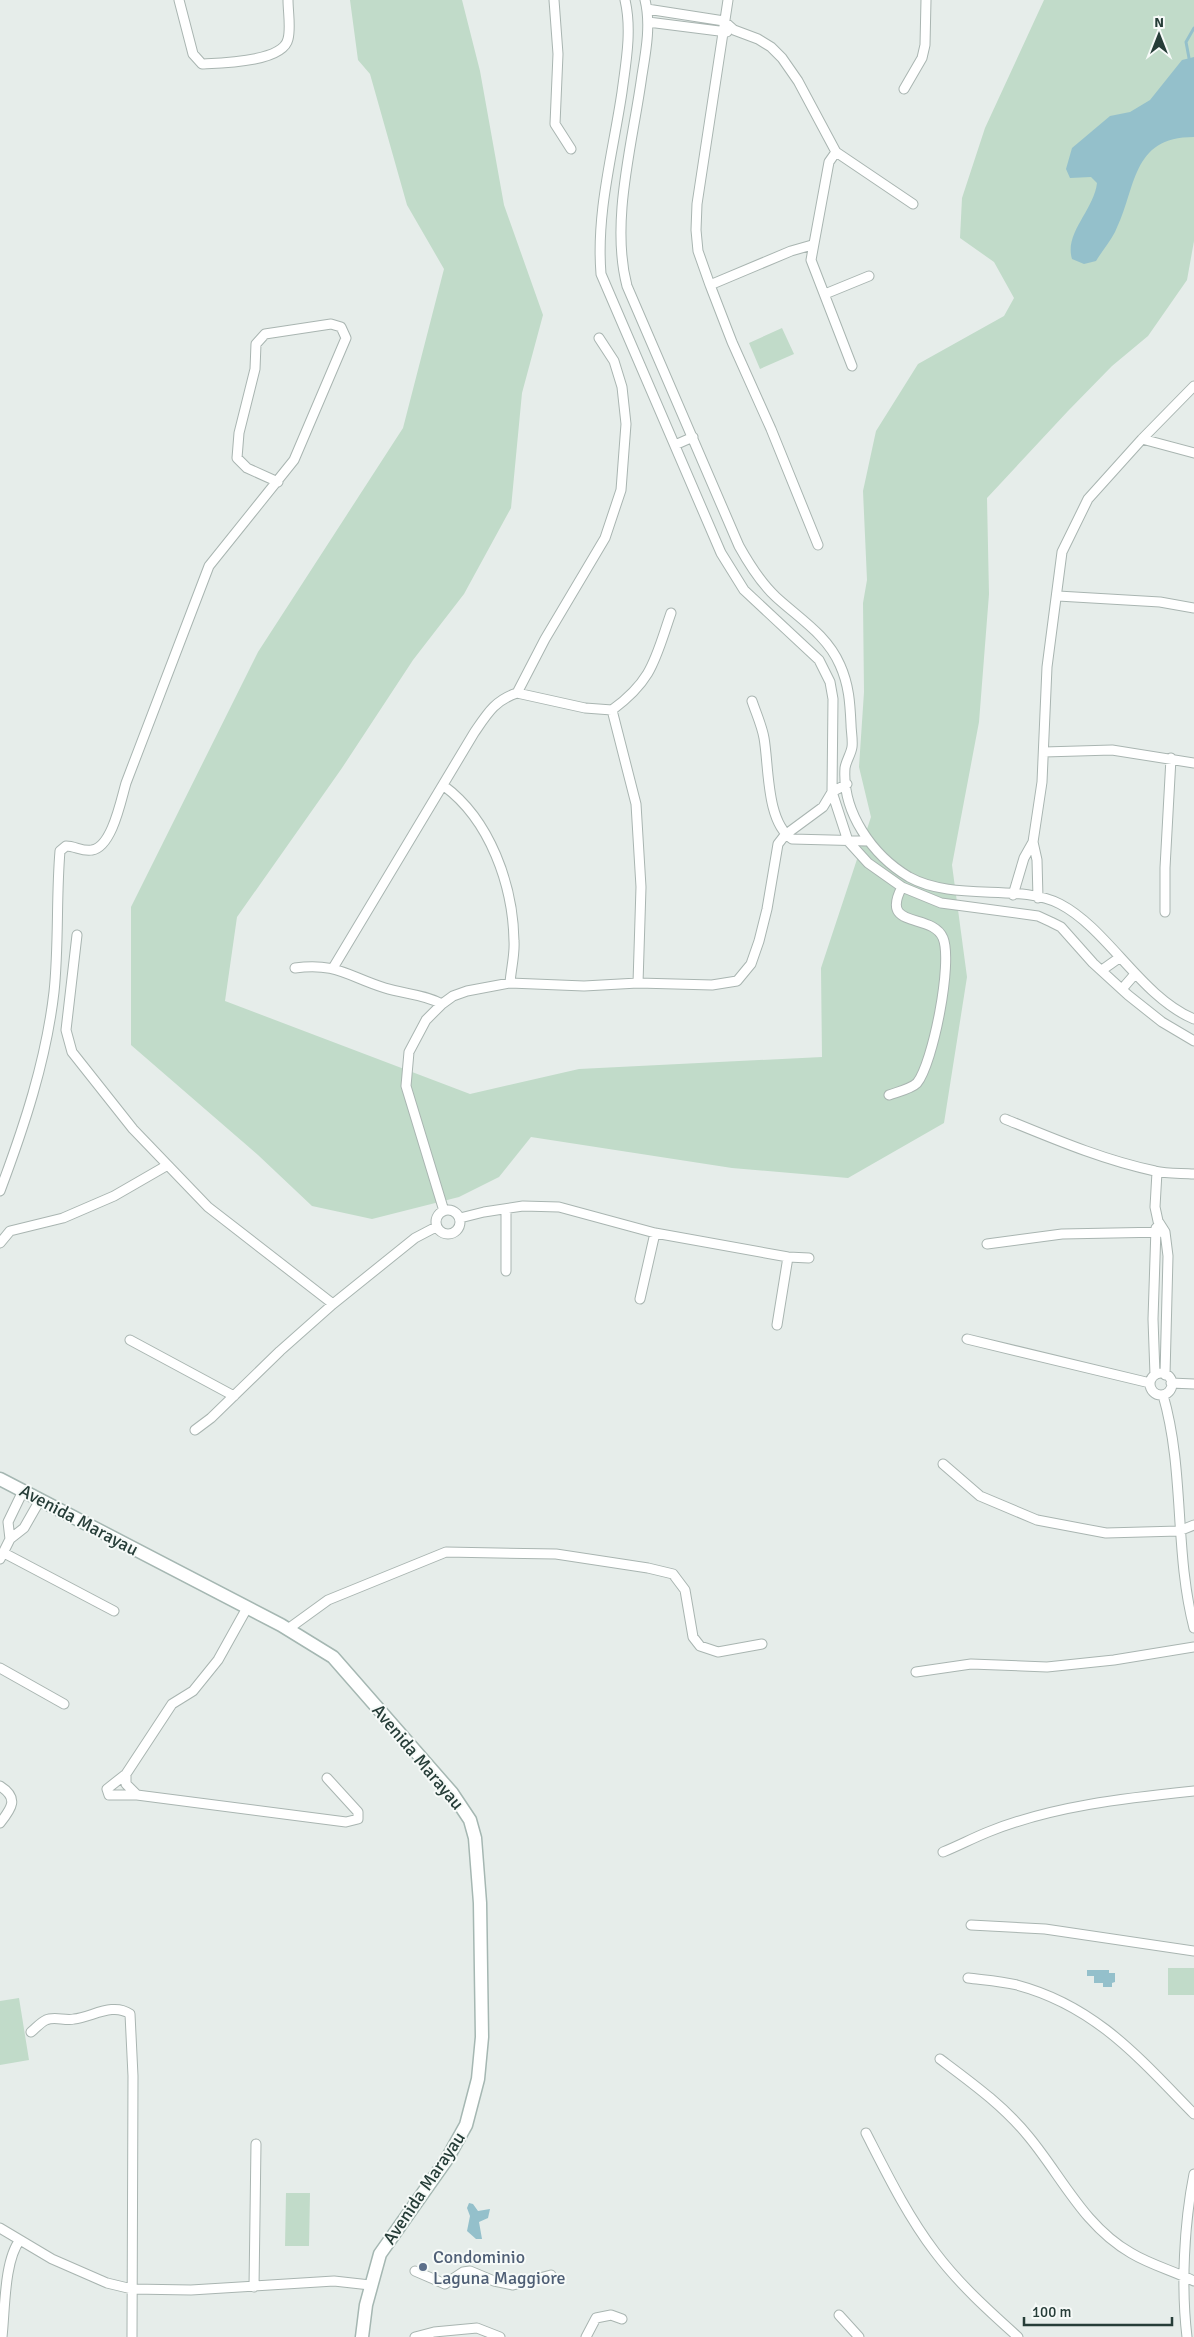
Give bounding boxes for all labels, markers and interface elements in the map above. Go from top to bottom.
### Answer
north arrow [1134,10,1184,60]
text: N [1154,14,1164,31]
street label: Avenida Marayau [16,1479,142,1561]
street label: Avenida Marayau [367,1700,469,1814]
street label: Avenida Marayau [378,2127,470,2249]
place label: Condominio Laguna Maggiore [433,2246,566,2289]
marker: Condominio Laguna Maggiore [417,2261,429,2273]
scale bar [1024,2294,1172,2326]
text: 100 m [1032,2303,1072,2321]

